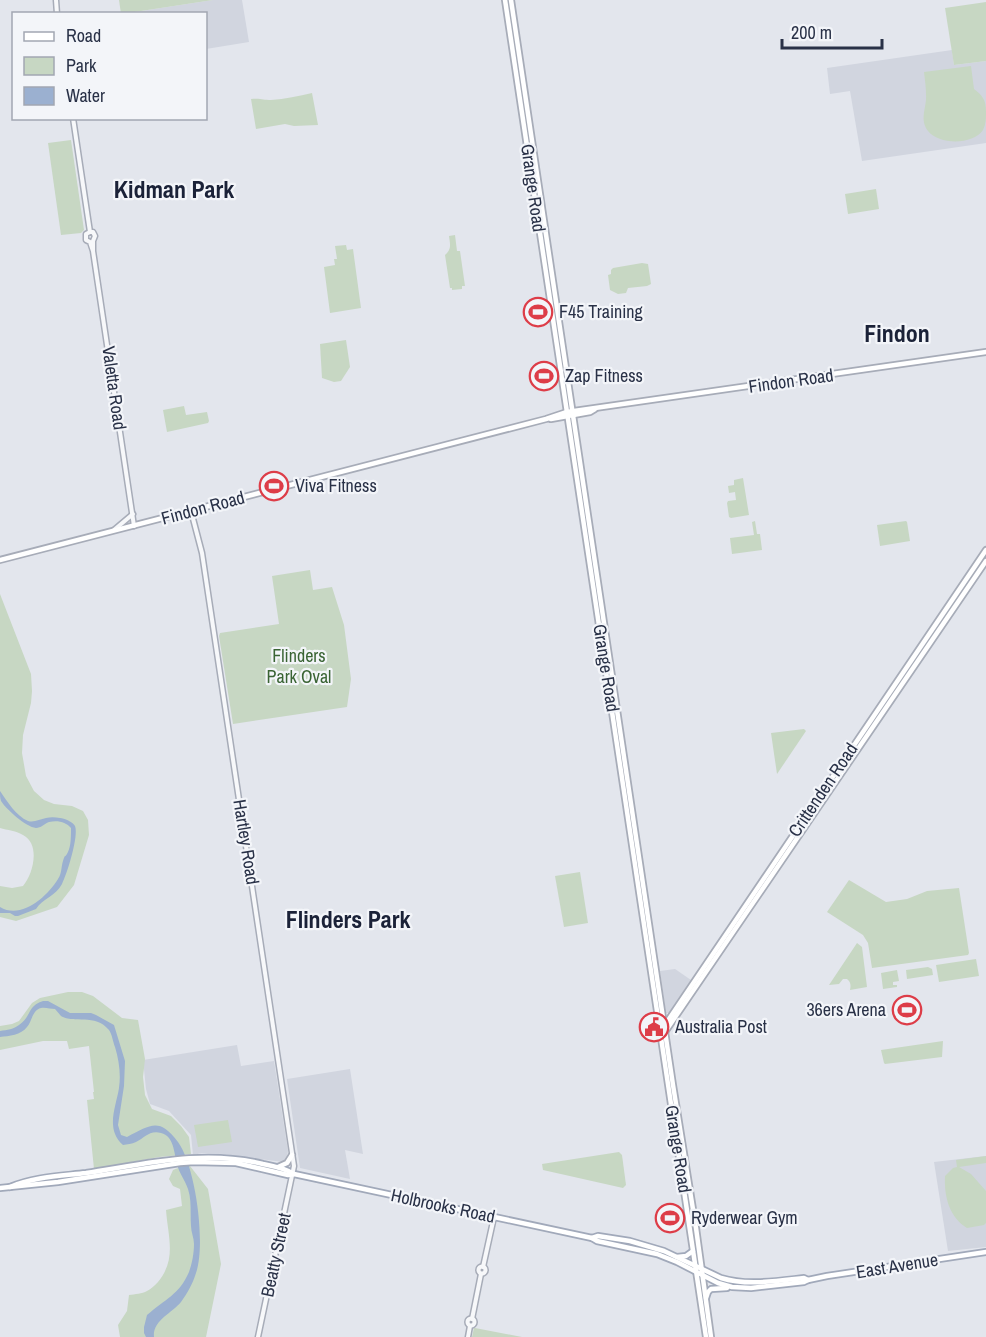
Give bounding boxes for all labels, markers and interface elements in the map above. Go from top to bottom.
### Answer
legend [12,12,207,120]
scale bar [782,12,882,50]
text: 200 m [791,20,832,45]
text: Road [66,23,101,48]
text: Park [66,53,97,78]
text: Water [66,83,105,108]
street label: Grange Road [515,142,552,234]
district label: Kidman Park [114,173,234,205]
sports icon: F45 Training [522,296,554,328]
place label: F45 Training [559,299,644,324]
district label: Findon [864,317,930,349]
street label: Valetta Road [96,344,133,431]
sports icon: Zap Fitness [528,360,560,392]
street label: Findon Road [747,362,835,399]
place label: Zap Fitness [565,363,643,388]
sports icon: Viva Fitness [258,470,290,502]
place label: Viva Fitness [295,473,377,498]
street label: Findon Road [158,484,247,531]
street label: Grange Road [587,622,626,714]
park label: Flinders Park Oval [267,643,331,689]
street label: Crittenden Road [782,738,863,842]
street label: Hartley Road [227,797,266,886]
district label: Flinders Park [286,903,410,935]
sports icon: 36ers Arena [891,994,923,1026]
place label: 36ers Arena [806,997,886,1022]
public building icon: Australia Post [638,1011,670,1043]
place label: Australia Post [674,1014,767,1039]
street label: Grange Road [659,1103,698,1195]
street label: Holbrooks Road [389,1182,497,1229]
sports icon: Ryderwear Gym [654,1202,686,1234]
place label: Ryderwear Gym [691,1205,798,1230]
street label: Beatty Street [254,1211,297,1299]
street label: East Avenue [854,1247,940,1284]

